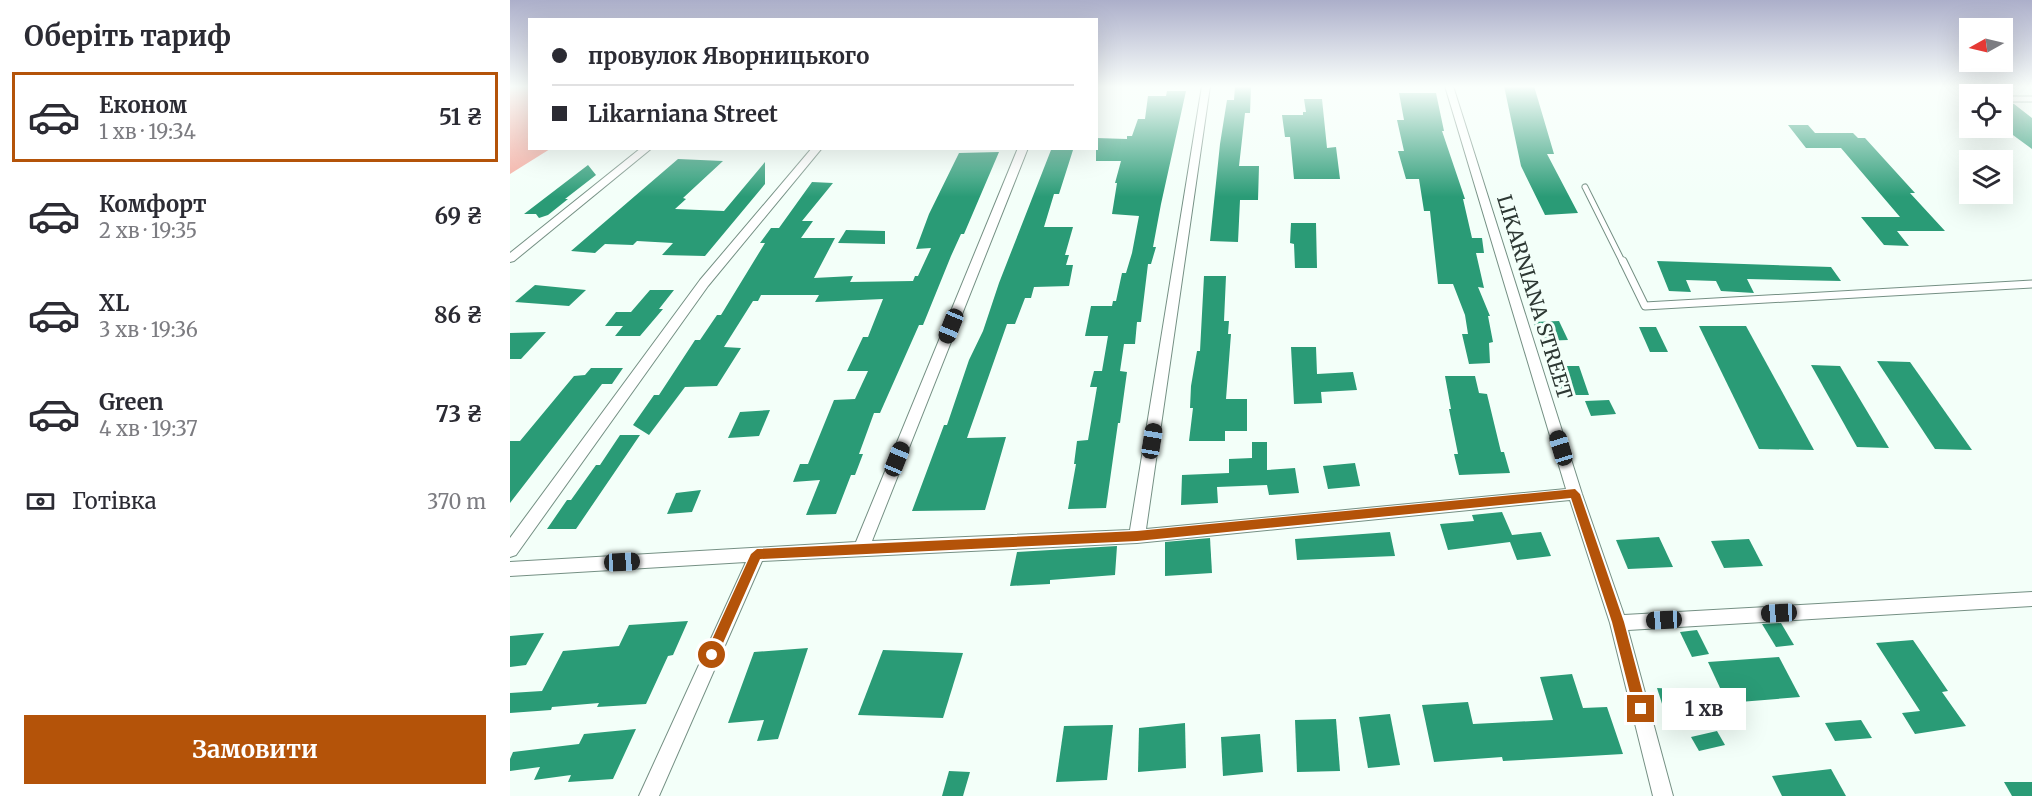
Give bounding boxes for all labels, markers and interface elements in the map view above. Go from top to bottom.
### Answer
north arrow [1959,18,2013,72]
map controls [1959,18,2013,204]
text: Оберіть тариф [24,19,231,53]
text: провулок Яворницького [588,42,869,70]
button: locate [1959,84,2013,138]
icon: car [27,90,81,144]
text: Економ [99,91,187,119]
text: Likarniana Street [588,100,778,128]
text: 51 ₴ [439,103,483,131]
text: 1 хв · 19:34 [99,119,196,144]
button: layers [1959,150,2013,204]
icon: car [27,189,81,243]
text: Комфорт [99,190,207,218]
street label: LIKARNIANA STREET [1492,192,1578,402]
text: 69 ₴ [434,202,483,230]
text: 2 хв · 19:35 [99,218,197,243]
icon: car [27,288,81,342]
text: XL [99,289,129,317]
text: 86 ₴ [434,301,483,329]
car [936,306,966,346]
text: 3 хв · 19:36 [99,317,198,342]
icon: car [27,387,81,441]
text: Green [99,388,163,416]
text: 73 ₴ [436,400,483,428]
text: 4 хв · 19:37 [99,416,198,441]
car [1140,422,1164,460]
car [1547,428,1575,468]
car [882,439,912,479]
icon: cash [24,485,57,518]
text: Готівка [72,487,157,515]
text: 370 m [427,489,486,514]
car [604,552,640,572]
car [1761,603,1797,623]
car [1646,610,1682,630]
route start [698,641,725,668]
callout: 1 хв [1662,688,1746,730]
route end [1627,695,1654,722]
text: 1 хв [1685,696,1723,721]
button: Замовити [24,715,486,784]

